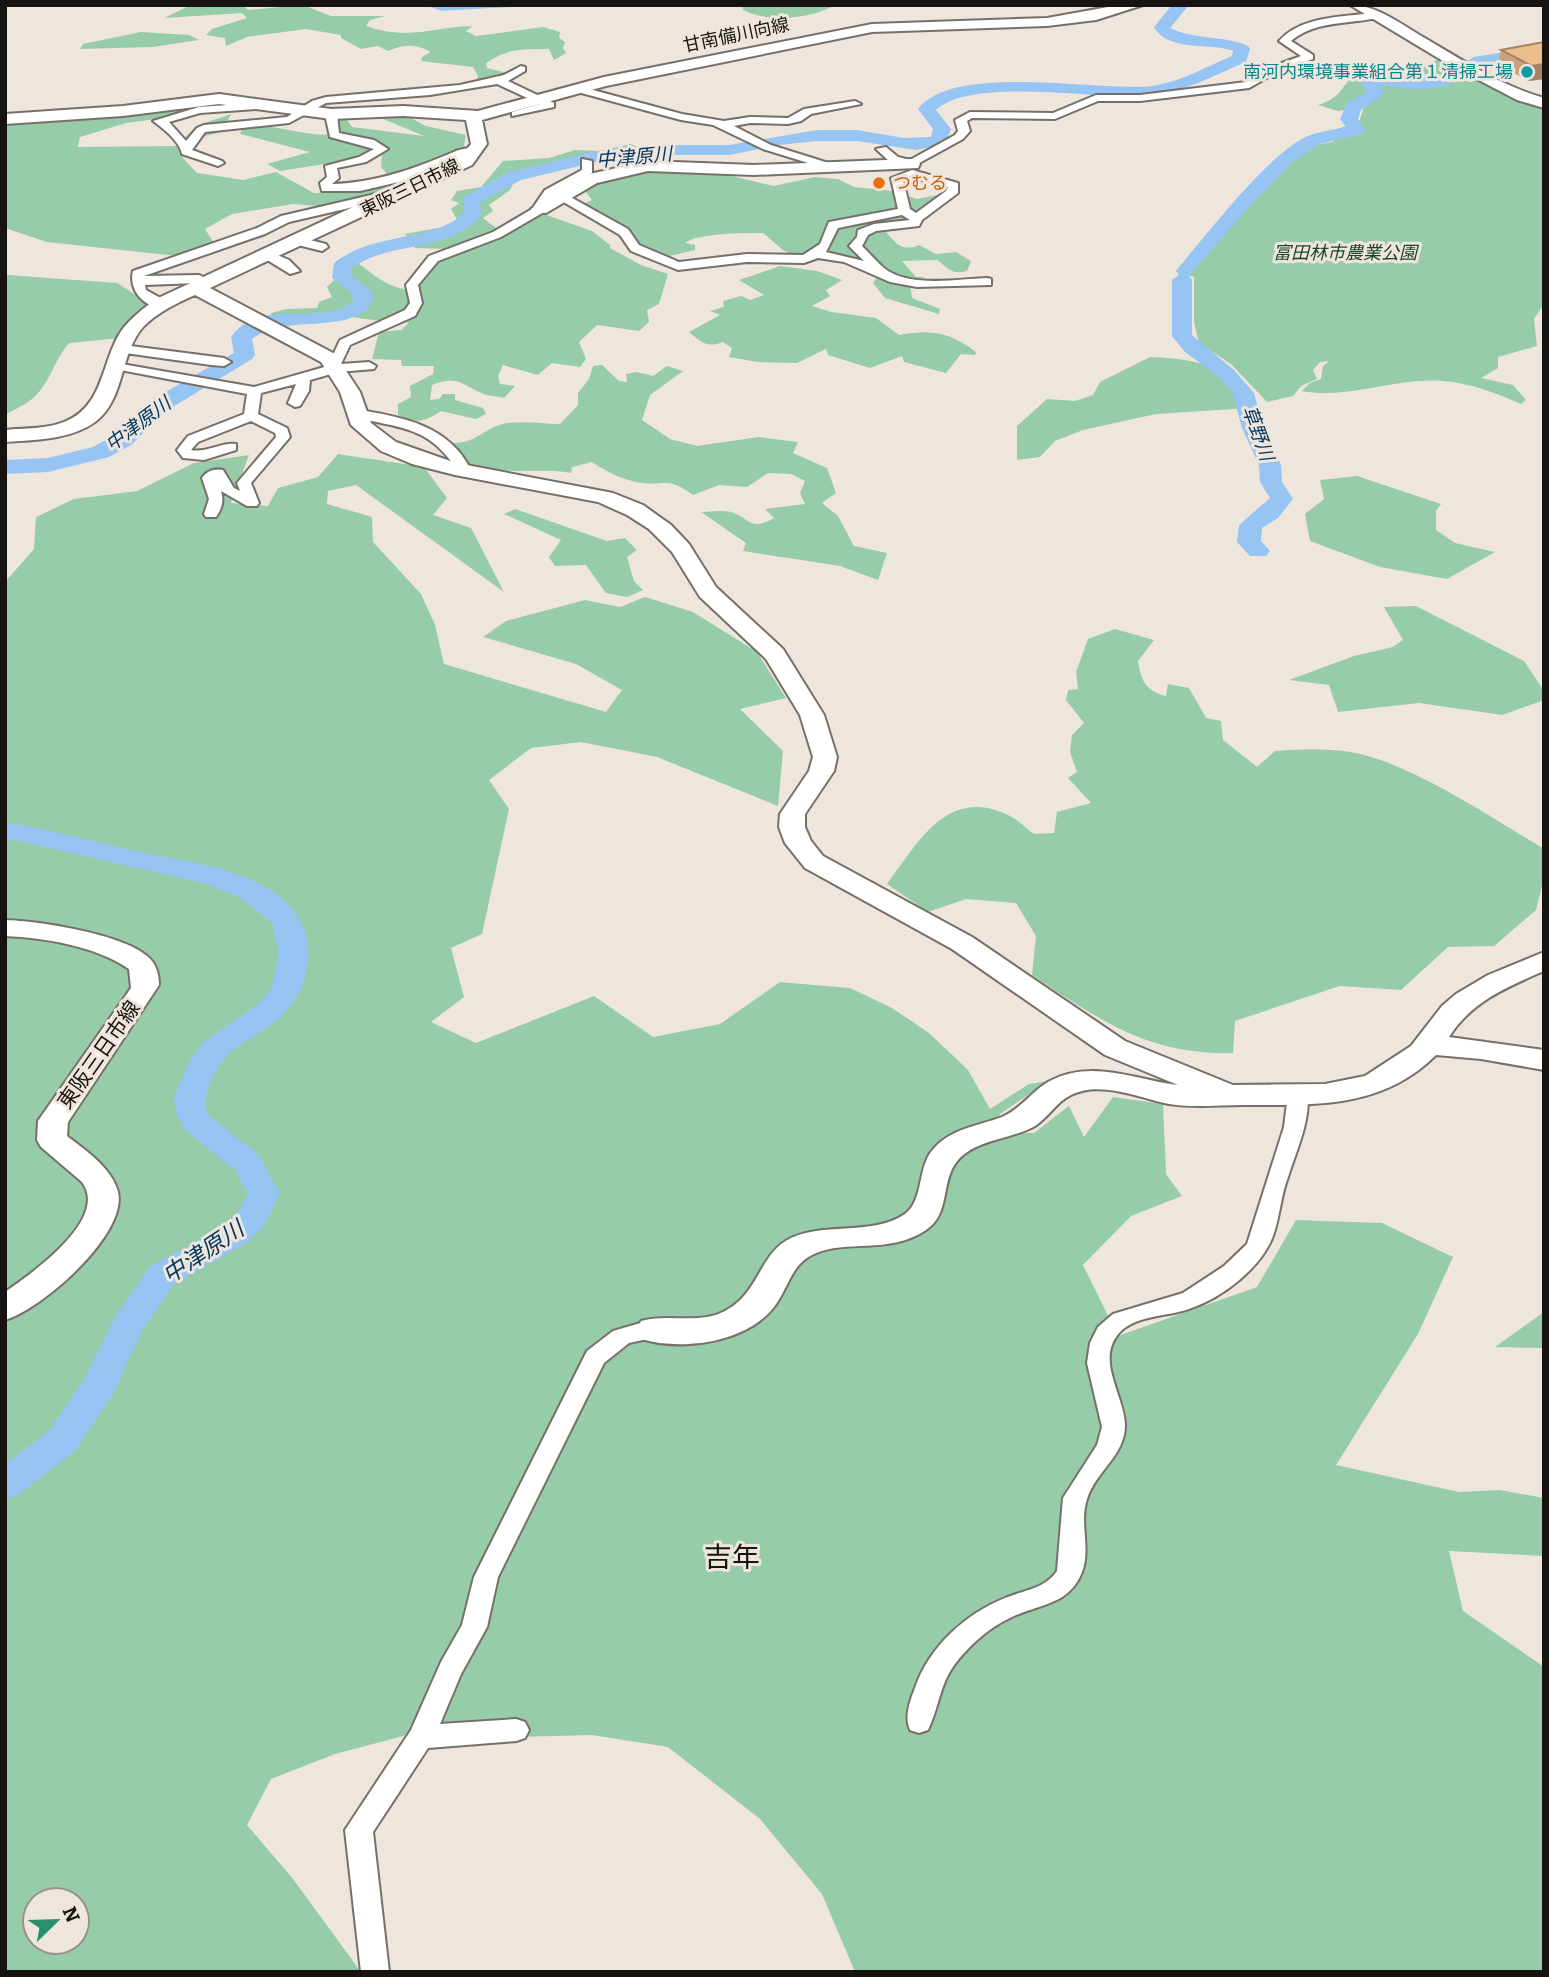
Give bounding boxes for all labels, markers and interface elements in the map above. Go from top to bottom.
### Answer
street label: 甘南備川向線 [681,13,791,57]
place label: 南河内環境事業組合第１清掃工場 [1243,61,1513,83]
marker: 南河内環境事業組合第１清掃工場 [1519,64,1535,80]
water label: 中津原川 [595,142,675,172]
street label: 東阪三日市線 [357,154,463,222]
place label: つむる [893,172,947,194]
marker: つむる [871,175,887,191]
park label: 富田林市農業公園 [1273,242,1420,264]
water label: 中津原川 [101,391,177,456]
water label: 草野川 [1237,402,1279,466]
street label: 東阪三日市線 [52,996,146,1114]
water label: 中津原川 [157,1213,251,1289]
district label: 吉年 [704,1541,760,1574]
north arrow [21,1886,91,1956]
text: N [58,1903,85,1926]

